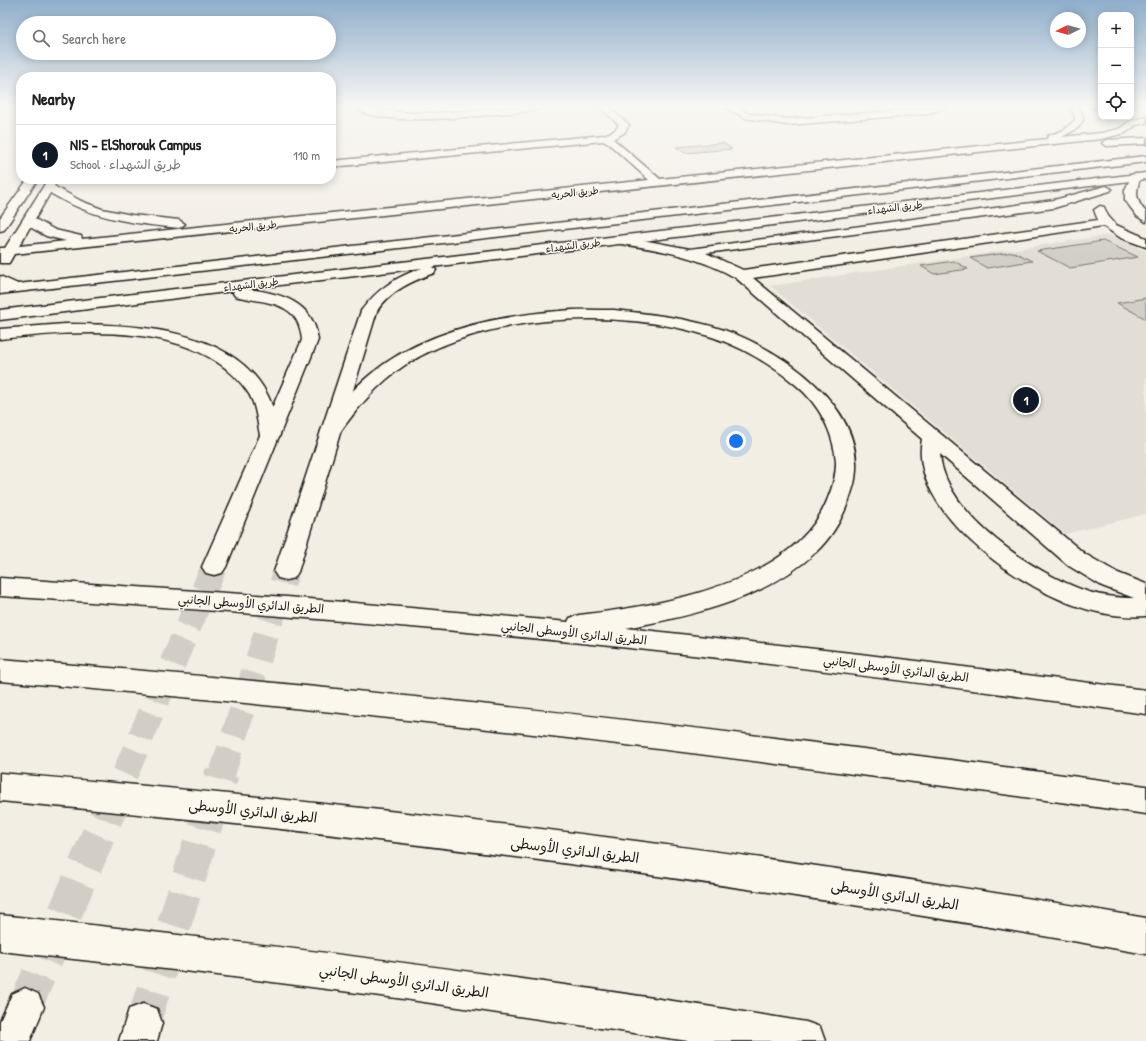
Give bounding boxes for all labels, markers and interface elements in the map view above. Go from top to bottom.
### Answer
north arrow [1050,12,1086,48]
map controls [1098,12,1134,120]
button: + [1098,12,1134,48]
search box [16,16,336,60]
icon: search [30,27,52,49]
text: Search here [62,28,126,49]
button: − [1098,48,1134,84]
button: locate [1098,84,1134,120]
text: Nearby [32,87,75,110]
text: NIS - ElShorouk Campus [70,134,201,155]
text: 1 [43,146,47,164]
text: 110 m [293,146,320,164]
text: School · طريق الشهداء [70,155,181,173]
street label: طريق الحريه [551,184,599,201]
street label: طريق الشهداء [867,198,923,217]
street label: طريق الحريه [229,218,277,235]
street label: طريق الشهداء [545,236,601,255]
street label: طريق الشهداء [223,275,279,294]
pin: 1 [1013,385,1039,415]
your location [726,431,746,451]
street label: الطريق الدائري الأوسطى الجانبي [177,590,325,620]
street label: الطريق الدائري الأوسطى الجانبي [500,616,648,652]
street label: الطريق الدائري الأوسطى الجانبي [822,651,970,689]
street label: الطريق الدائري الأوسطى [188,794,318,829]
street label: الطريق الدائري الأوسطى [510,832,640,869]
street label: الطريق الدائري الأوسطى [830,875,960,916]
street label: الطريق الدائري الأوسطى الجانبي [318,959,490,1006]

